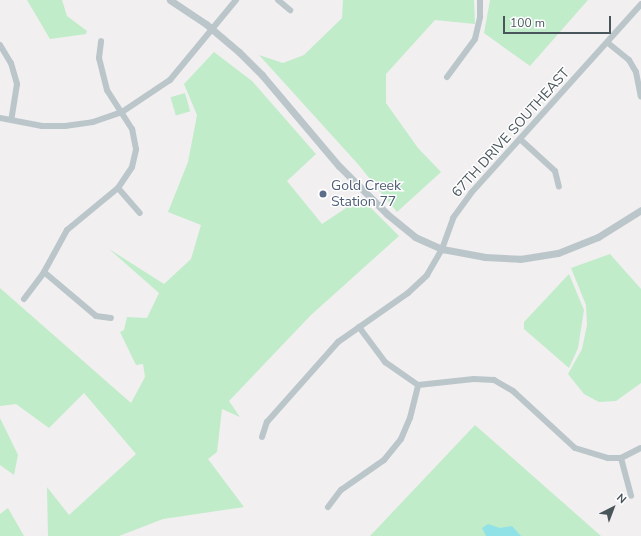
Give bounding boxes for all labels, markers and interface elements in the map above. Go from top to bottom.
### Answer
scale bar [505,8,613,34]
text: 100 m [510,15,545,31]
street label: 67TH DRIVE SOUTHEAST [449,65,573,201]
place label: Gold Creek Station 77 [331,178,401,210]
marker: Gold Creek Station 77 [318,189,328,199]
north arrow [593,488,633,528]
text: N [613,490,629,507]

